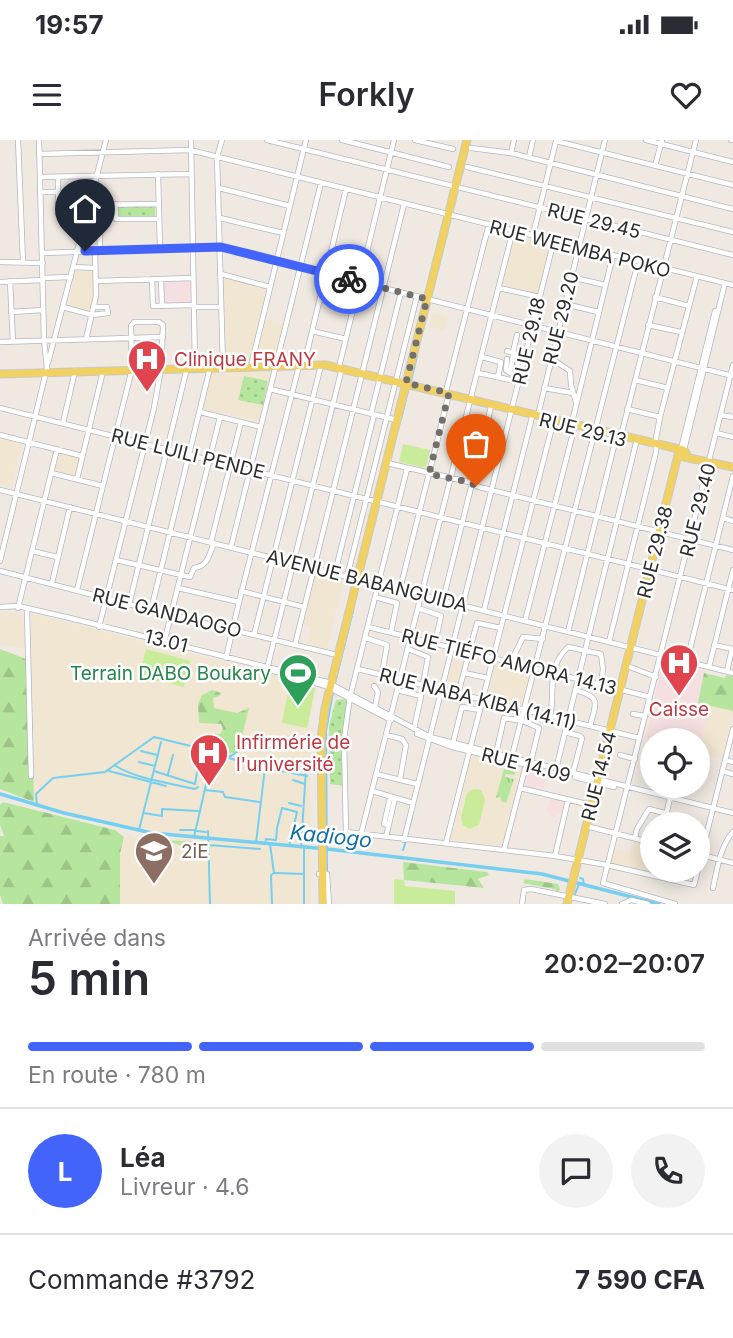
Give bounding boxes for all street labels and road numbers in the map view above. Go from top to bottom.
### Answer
street label: RUE 29.45 [545,198,643,244]
street label: RUE WEEMBA POKO [487,215,673,283]
street label: RUE 29.20 [538,269,584,367]
street label: RUE 29.18 [508,295,550,387]
street label: RUE 29.13 [537,408,629,452]
street label: RUE LUILI PENDE [109,424,267,484]
street label: RUE 29.40 [675,461,721,559]
street label: RUE 29.38 [632,503,678,601]
street label: AVENUE BABANGUIDA [264,545,470,617]
street label: RUE GANDAOGO [90,583,244,643]
street label: RUE TIÉFO AMORA 14.13 [399,623,619,700]
street label: 13.01 [142,625,190,657]
street label: RUE NABA KIBA (14.11) [377,663,579,735]
street label: RUE 14.54 [577,729,621,823]
street label: RUE 14.09 [479,743,573,787]

